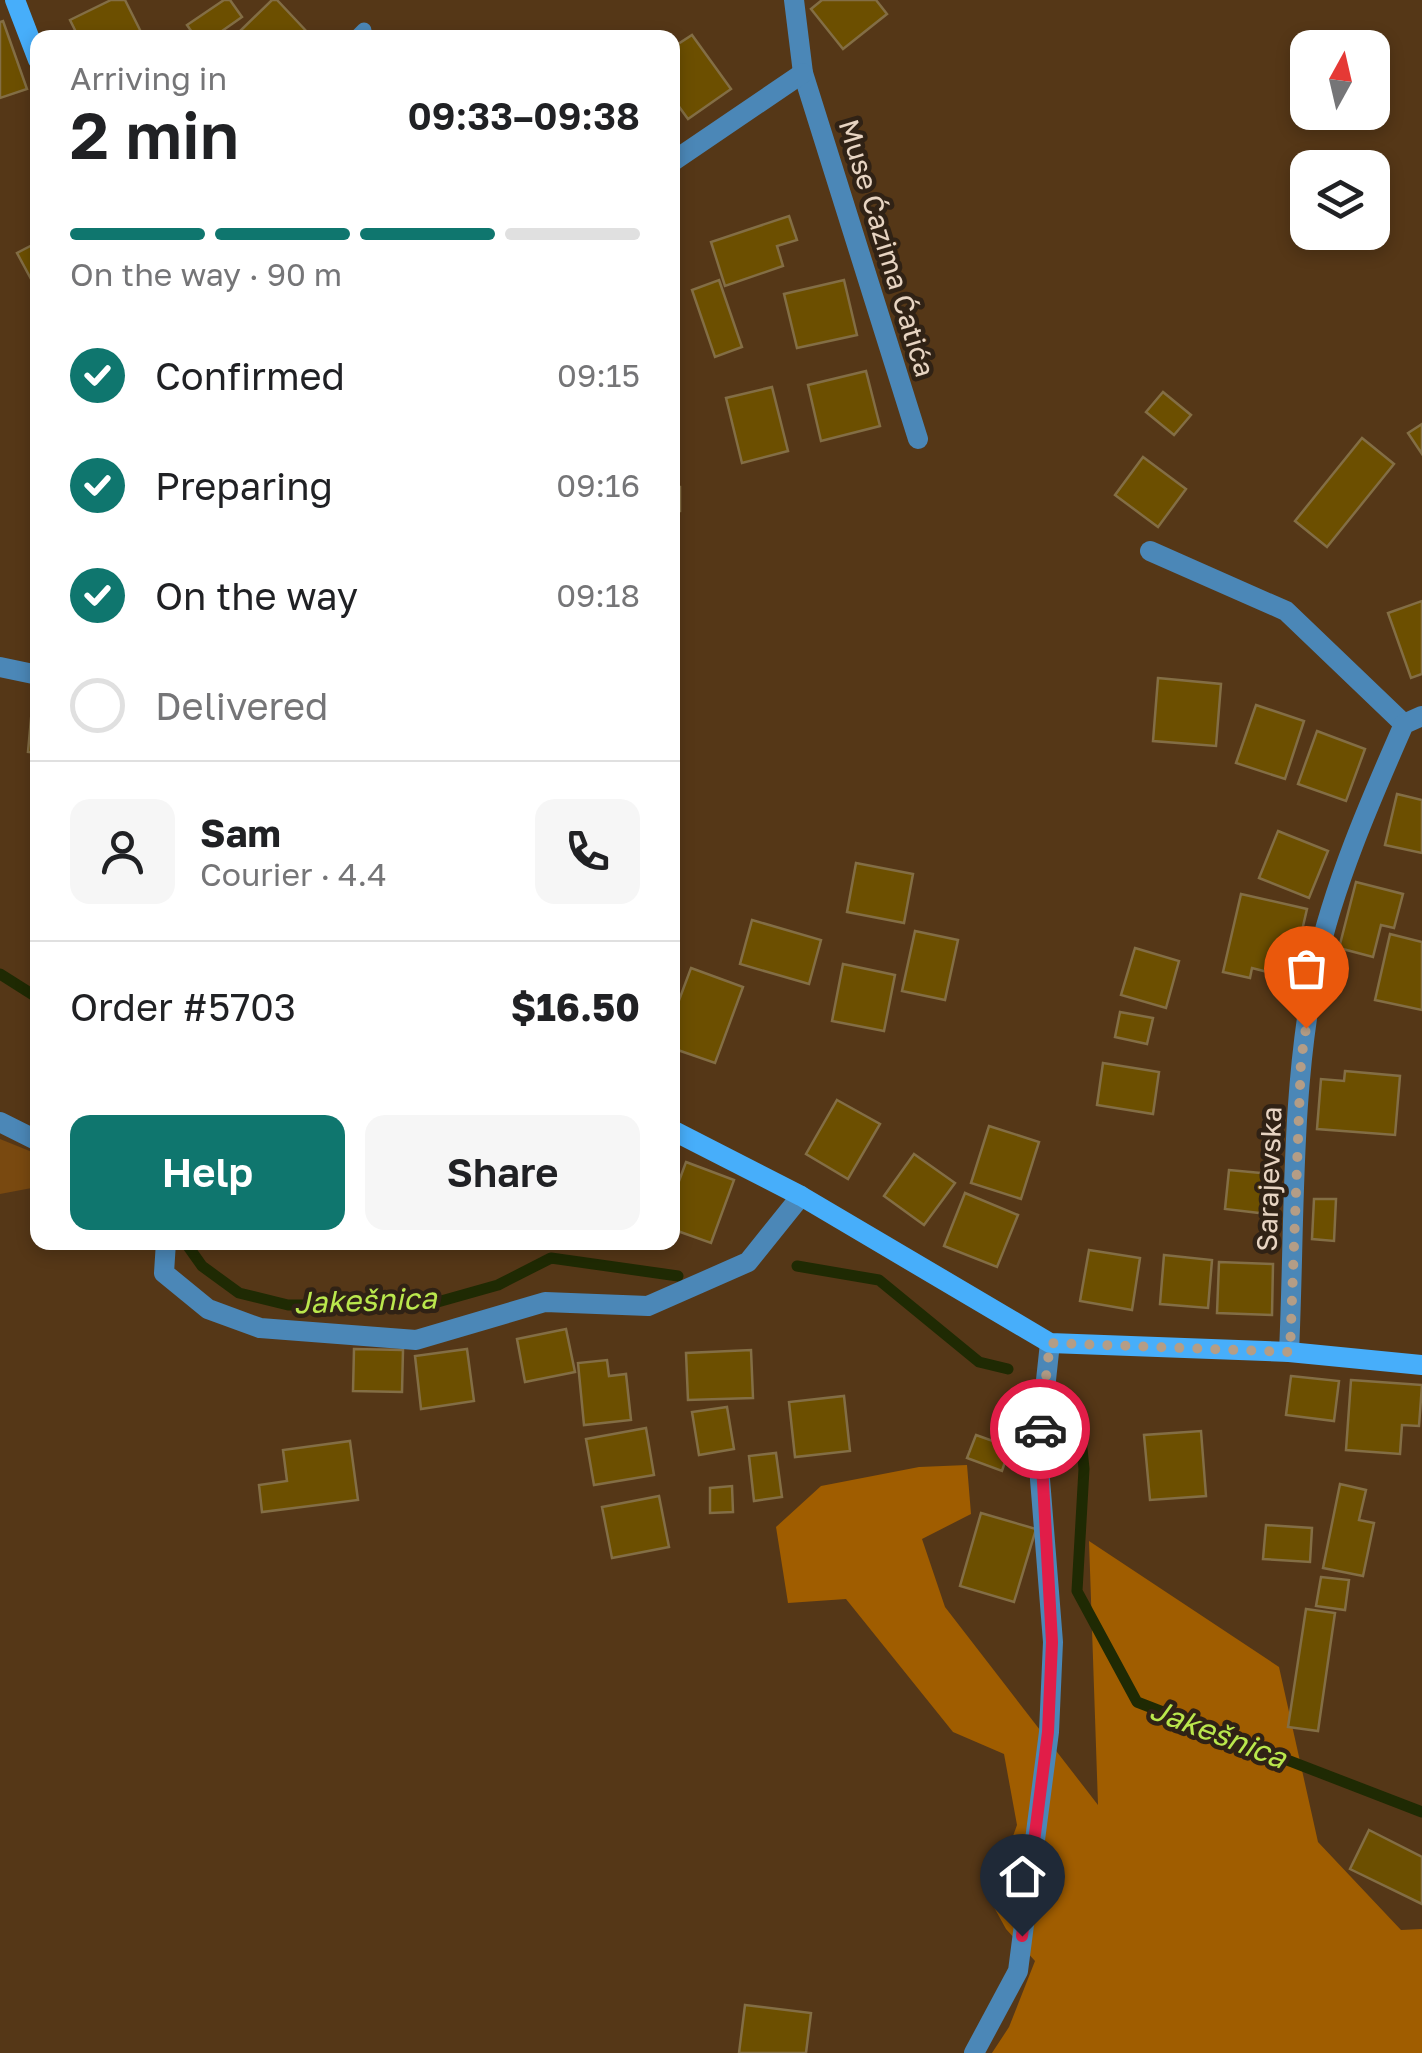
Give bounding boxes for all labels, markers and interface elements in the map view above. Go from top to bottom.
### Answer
north arrow [1290,30,1390,130]
map controls [1290,30,1390,250]
text: Arriving in [70,59,227,97]
text: 09:33–09:38 [408,93,640,138]
text: 2 min [70,95,239,173]
street label: Muse Ćazima Ćatića [833,115,942,381]
button: layers [1290,150,1390,250]
text: On the way · 90 m [70,255,342,293]
icon: check [70,348,125,403]
text: Confirmed [155,353,345,398]
text: 09:15 [557,356,640,394]
icon: check [70,458,125,513]
text: Preparing [155,463,333,508]
text: 09:16 [556,466,640,504]
icon: check [70,568,125,623]
text: On the way [155,573,358,618]
text: 09:18 [556,576,640,614]
text: Delivered [155,683,328,728]
button: person [70,799,175,904]
button: phone [535,799,640,904]
text: Sam [200,810,281,855]
text: Courier · 4.4 [200,855,387,893]
pin [1264,926,1349,1029]
icon: bag [1279,941,1334,996]
text: Order #5703 [70,984,296,1029]
text: $16.50 [511,984,640,1029]
street label: Sarajevska [1249,1106,1288,1252]
button: Help [70,1115,345,1230]
button: Share [365,1115,640,1230]
water label: Jakešnica [293,1279,438,1320]
courier [990,1379,1090,1479]
icon: car [1013,1402,1068,1457]
water label: Jakešnica [1145,1691,1293,1776]
pin [980,1834,1065,1937]
icon: home [995,1849,1050,1904]

